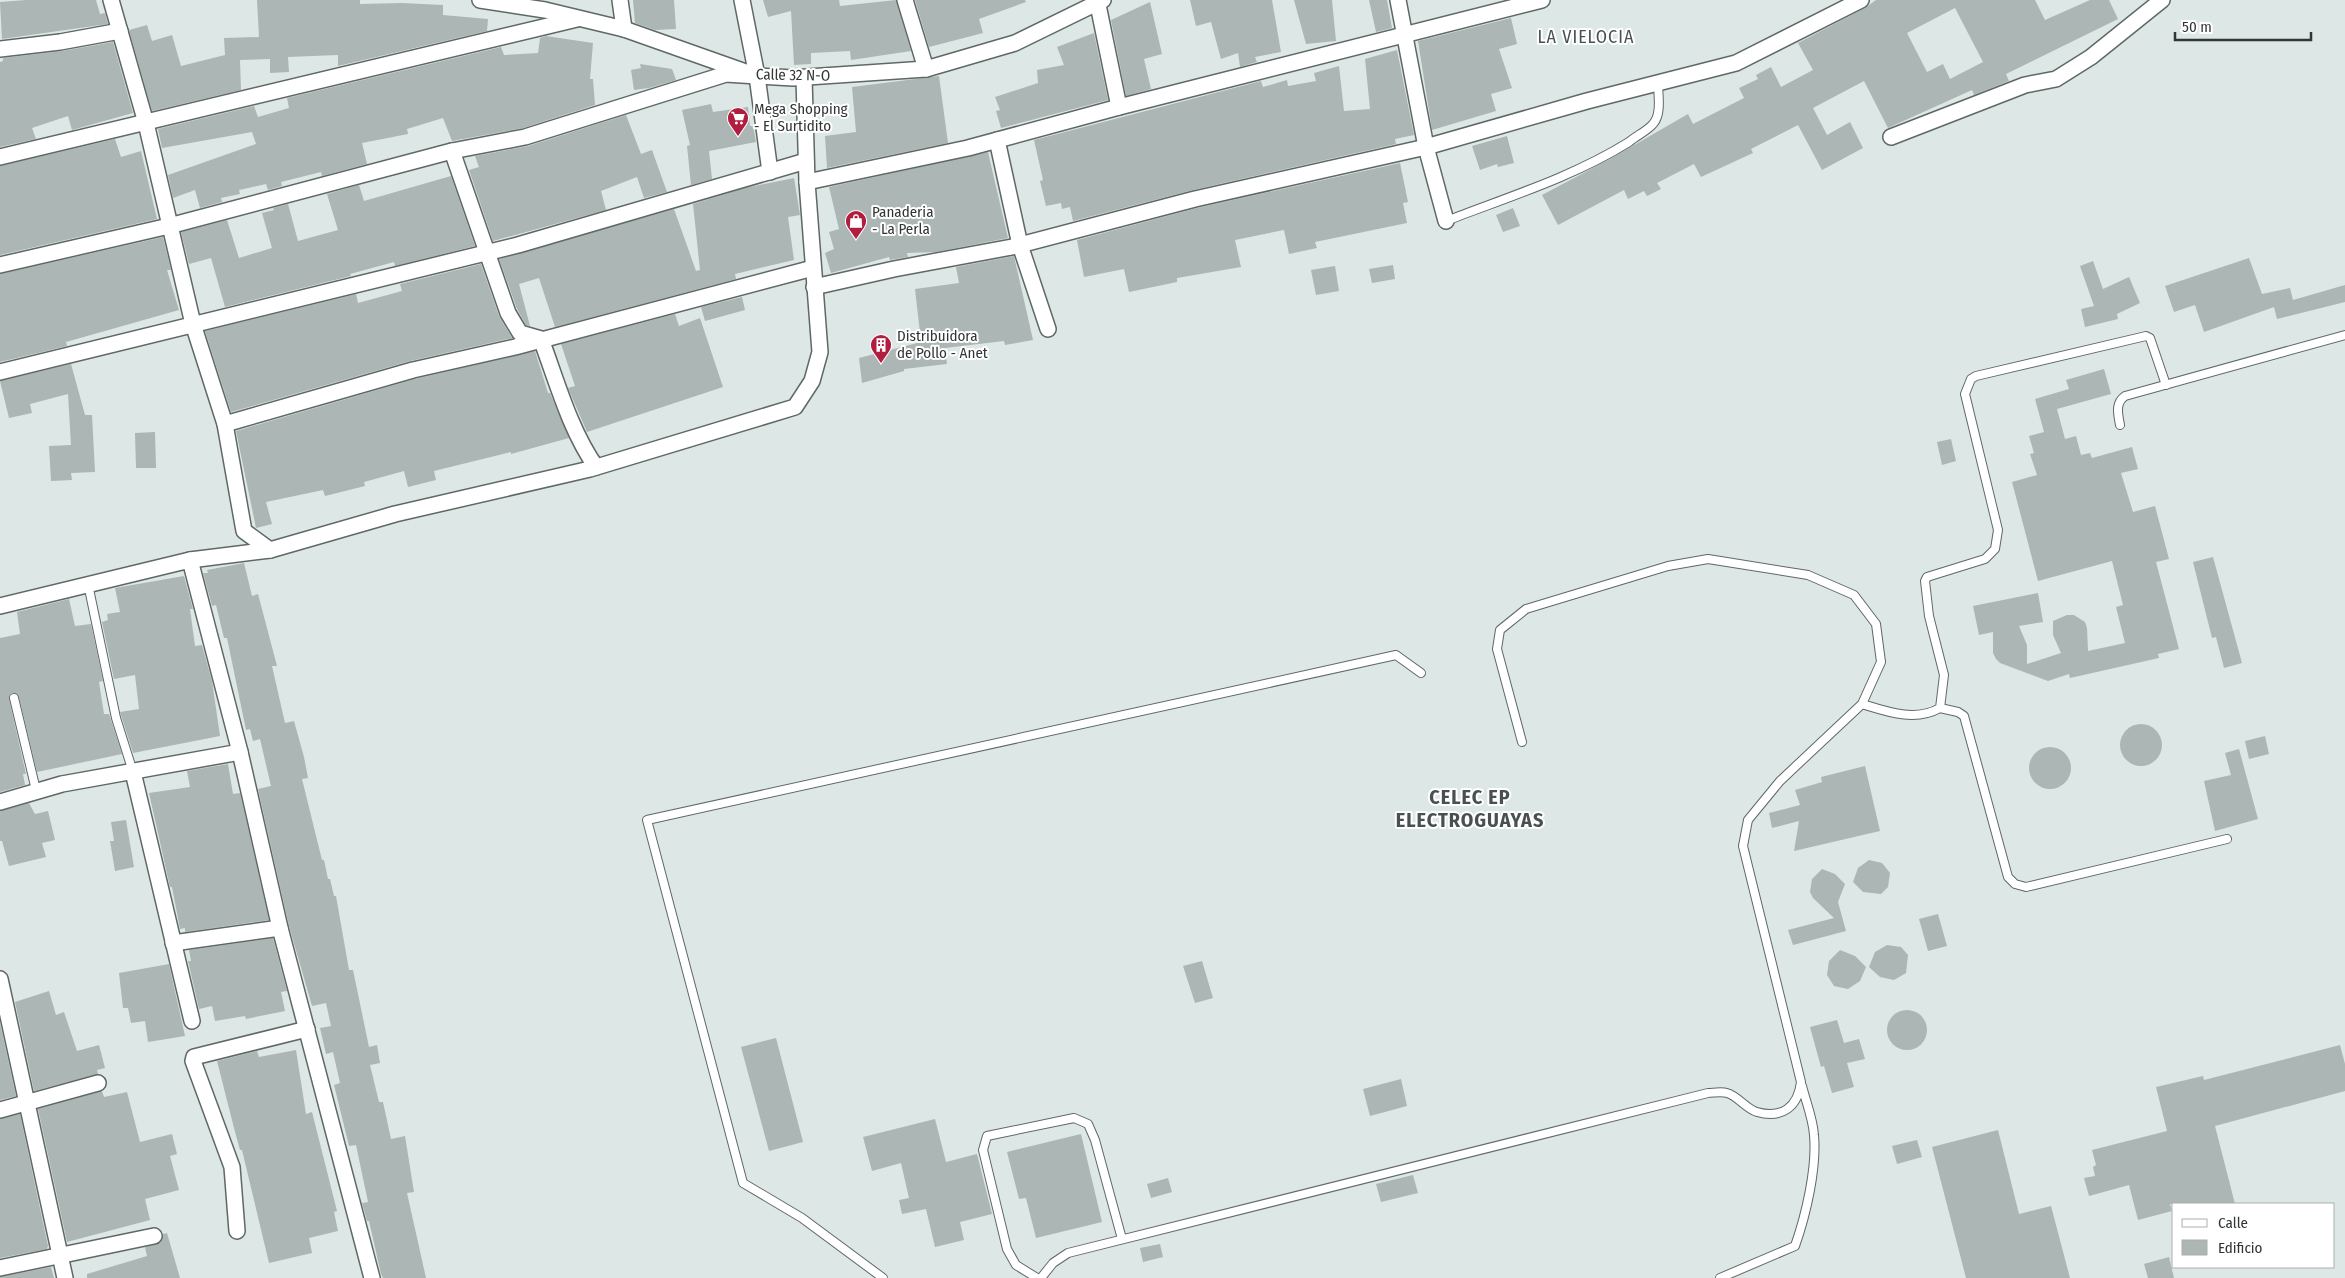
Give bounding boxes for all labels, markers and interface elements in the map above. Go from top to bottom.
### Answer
scale bar [2175,10,2311,42]
text: 50 m [2182,18,2212,36]
district label: LA VIELOCIA [1538,26,1634,48]
street label: Calle 32 N-O [756,65,830,85]
place label: Mega Shopping - El Surtidito [754,100,848,135]
supermarket icon: Mega Shopping - El Surtidito [726,106,750,137]
place label: Panaderia - La Perla [872,203,934,238]
shop icon: Panaderia - La Perla [844,209,868,240]
place label: Distribuidora de Pollo - Anet [897,327,988,362]
building icon: Distribuidora de Pollo - Anet [869,333,893,364]
district label: CELEC EP ELECTROGUAYAS [1396,785,1544,832]
legend [2172,1203,2335,1268]
text: Calle [2218,1214,2248,1232]
text: Edificio [2218,1239,2263,1257]

